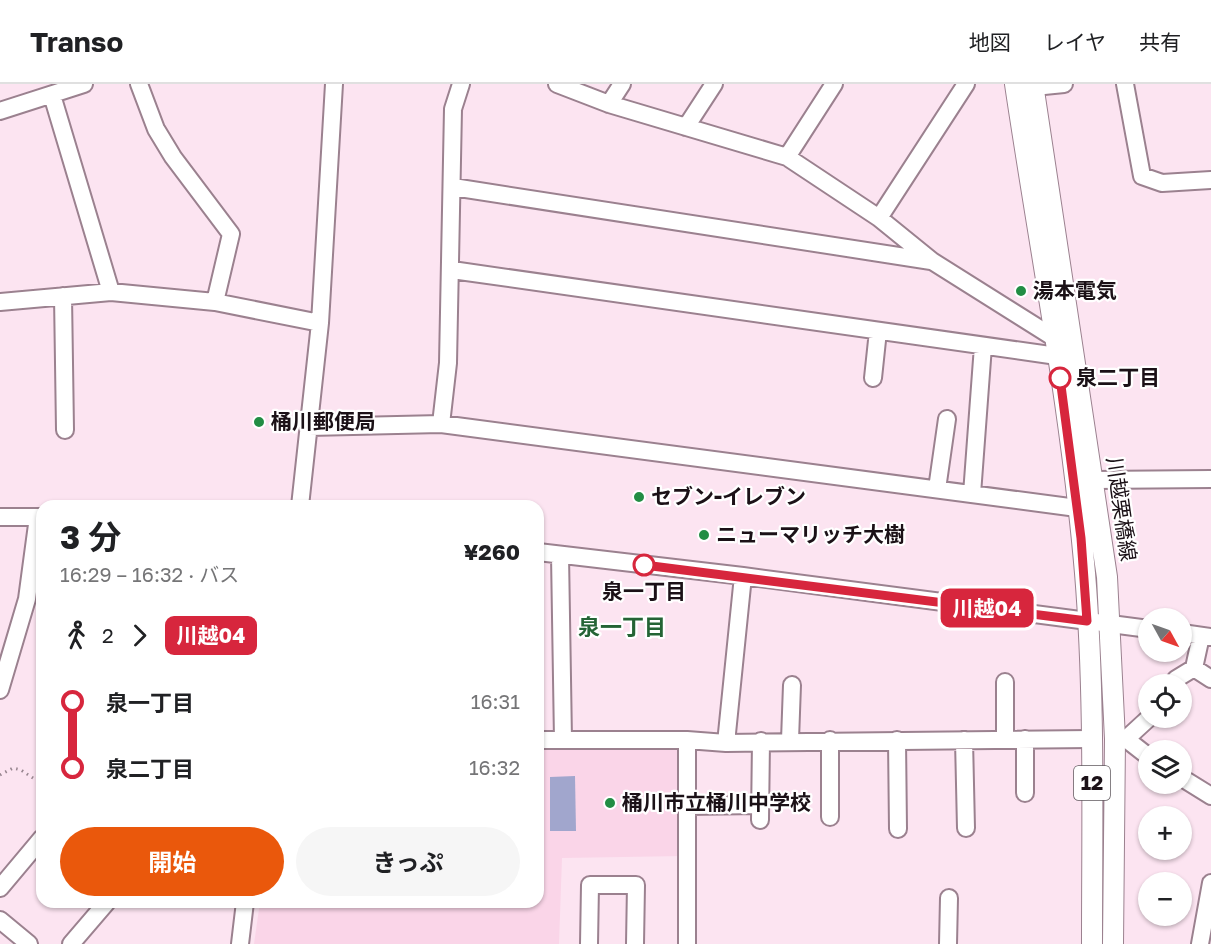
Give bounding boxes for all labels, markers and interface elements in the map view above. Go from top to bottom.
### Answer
text: Transo [30,25,123,58]
text: 地図 [969,29,1011,55]
text: レイヤ [1044,29,1106,55]
text: 共有 [1139,29,1181,55]
place label: 湯本電気 [1033,277,1117,303]
marker: 湯本電気 [1014,284,1028,298]
place label: 泉二丁目 [1076,364,1160,390]
marker: 泉二丁目 [1049,367,1071,389]
place label: 桶川郵便局 [271,408,376,434]
marker: 桶川郵便局 [252,415,266,429]
street label: 川越栗橋線 [1102,455,1142,563]
place label: セブン-イレブン [651,483,806,509]
marker: セブン-イレブン [632,490,646,504]
text: 3 分 [60,517,121,556]
place label: ニューマリッチ大樹 [716,521,905,547]
marker: ニューマリッチ大樹 [697,528,711,542]
text: ¥260 [464,538,520,565]
marker: 泉一丁目 [633,554,655,576]
text: 16:29 – 16:32 · バス [60,562,239,586]
place label: 泉一丁目 [602,578,686,604]
line badge: 川越04 [945,588,1029,628]
text: 川越04 [953,595,1021,621]
north arrow [1138,608,1192,662]
map controls [1138,608,1192,926]
district label: 泉一丁目 [578,613,666,640]
icon: walk [60,619,93,652]
icon: forward [123,619,156,652]
text: 川越04 [177,622,245,648]
text: 2 [102,623,114,647]
button: locate [1138,674,1192,728]
text: 泉一丁目 [106,689,194,716]
text: 16:31 [471,689,520,713]
button: layers [1138,740,1192,794]
text: 泉二丁目 [106,755,194,782]
text: 16:32 [469,755,520,779]
road number: 12 [1074,766,1110,800]
place label: 桶川市立桶川中学校 [622,789,811,815]
marker: 桶川市立桶川中学校 [603,796,617,810]
button: + [1138,806,1192,860]
button: 開始 [60,827,284,896]
button: きっぷ [296,827,520,896]
button: − [1138,872,1192,926]

